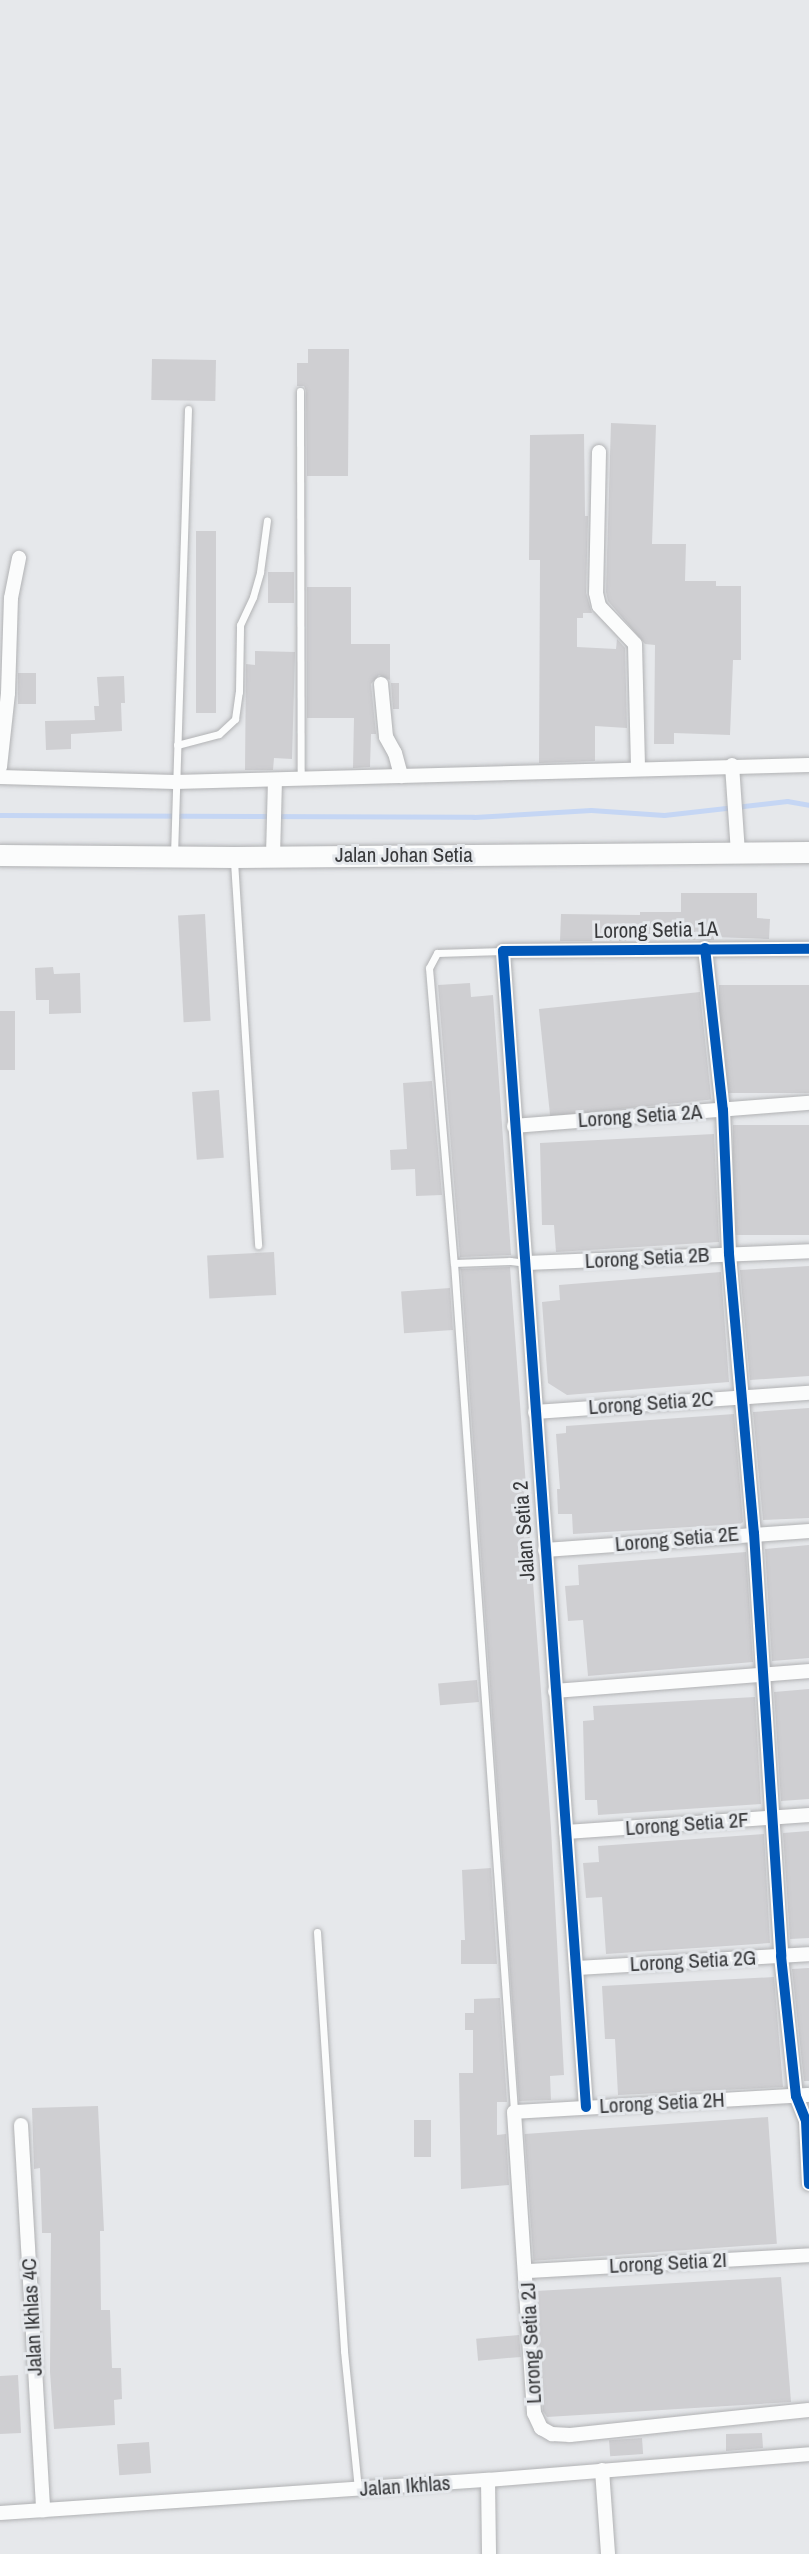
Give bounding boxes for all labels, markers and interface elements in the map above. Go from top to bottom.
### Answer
street label: Jalan Johan Setia [335,842,473,868]
street label: Lorong Setia 1A [594,916,718,944]
street label: Lorong Setia 2A [577,1099,703,1133]
street label: Lorong Setia 2B [584,1242,710,1274]
street label: Lorong Setia 2C [588,1386,714,1420]
street label: Jalan Setia 2 [508,1480,540,1582]
street label: Lorong Setia 2E [614,1521,740,1557]
street label: Lorong Setia 2F [625,1807,749,1841]
street label: Lorong Setia 2G [629,1945,757,1977]
street label: Lorong Setia 2H [599,2087,725,2119]
street label: Lorong Setia 2I [609,2247,727,2279]
street label: Jalan Ikhlas 4C [16,2258,48,2376]
street label: Lorong Setia 2J [515,2282,547,2404]
street label: Jalan Ikhlas [359,2470,451,2502]

